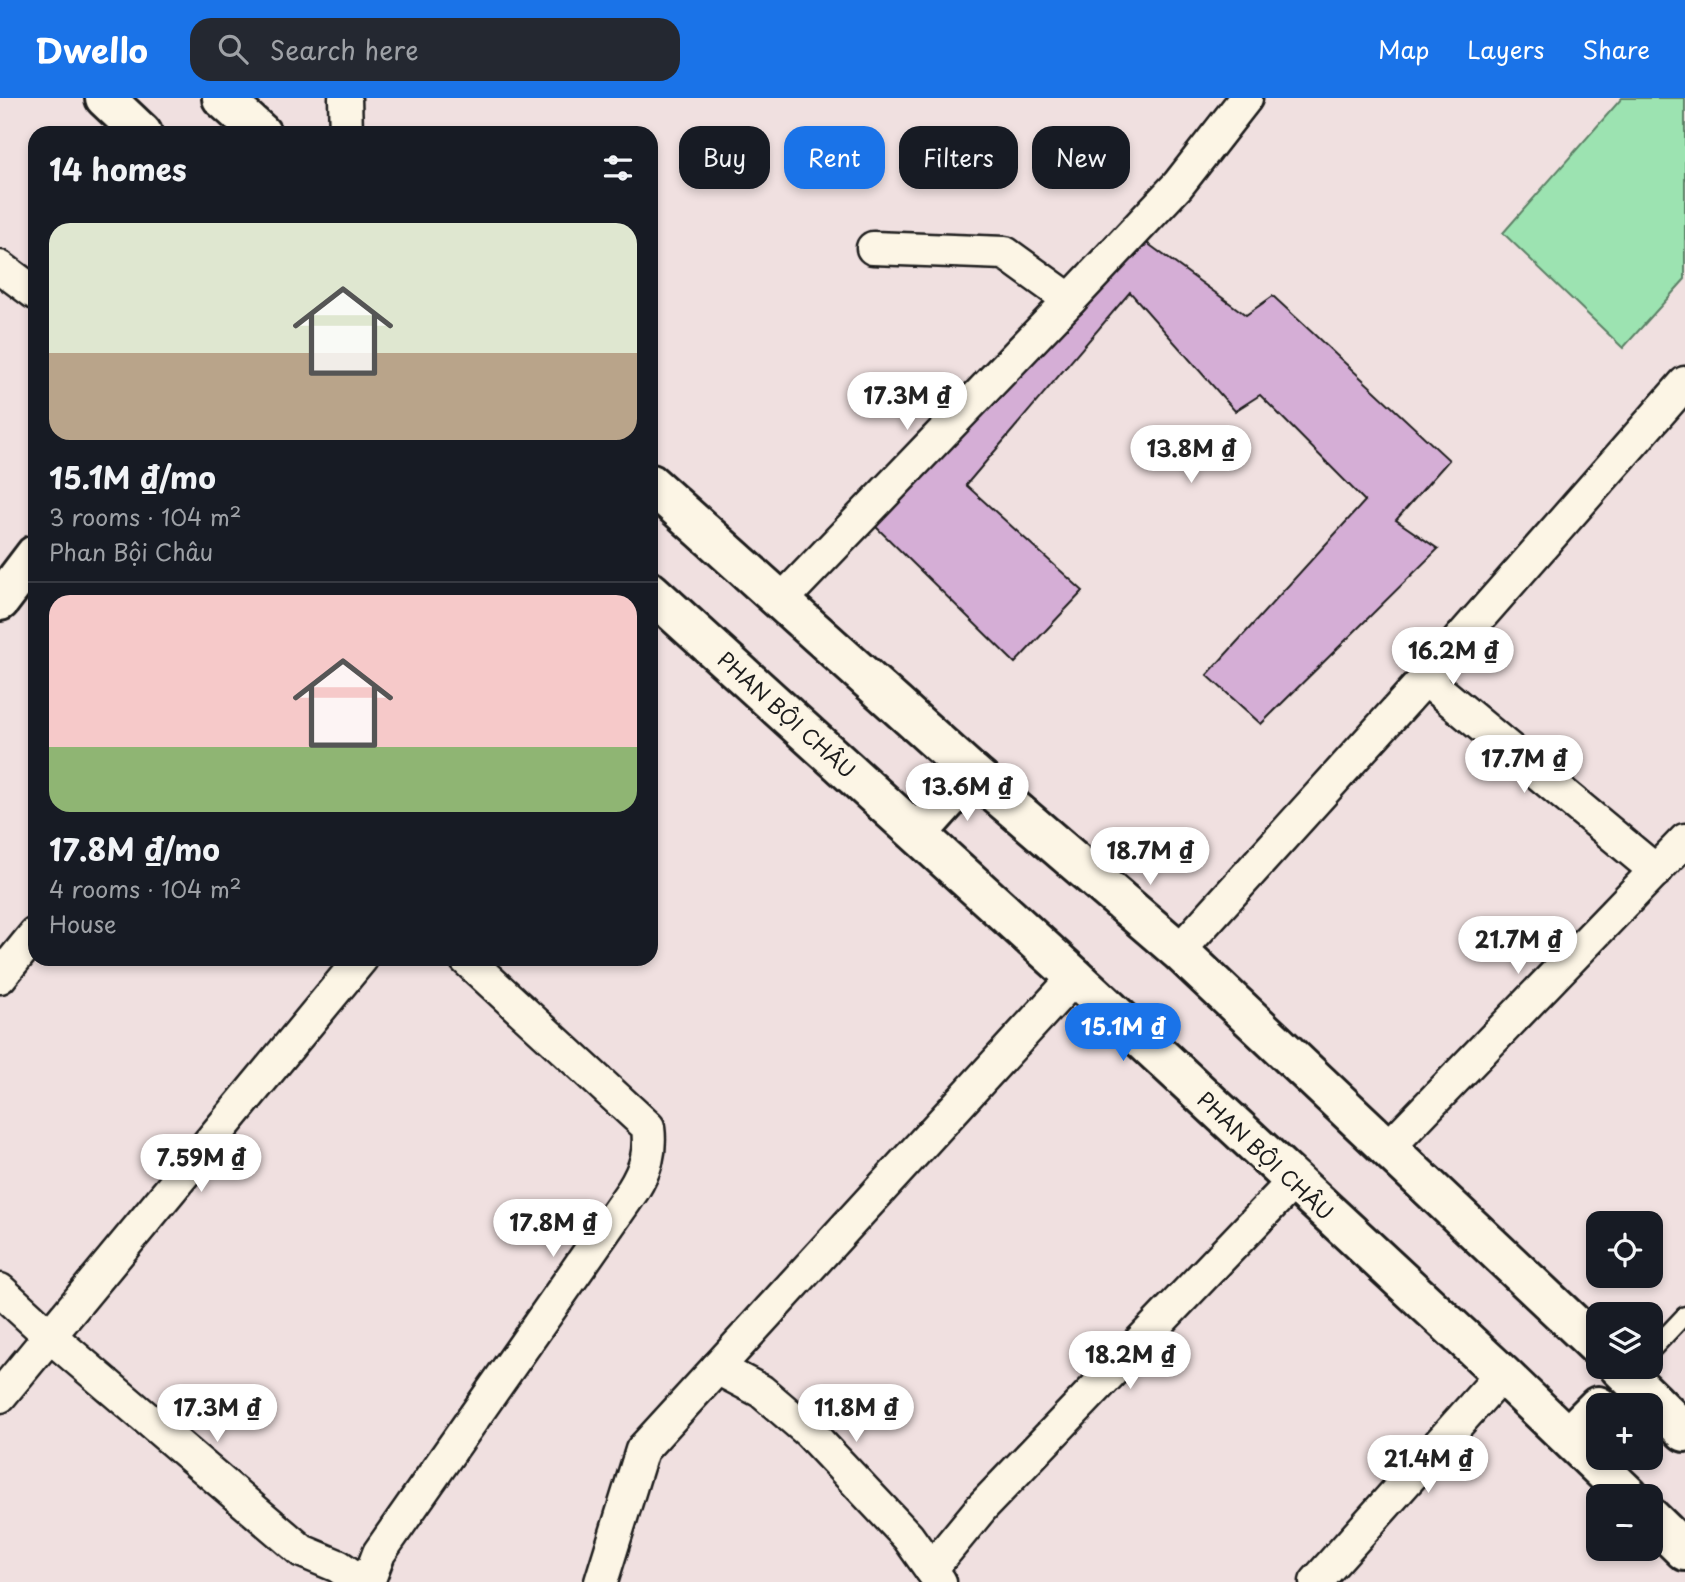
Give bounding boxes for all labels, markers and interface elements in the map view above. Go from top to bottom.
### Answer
search box [190,18,680,81]
text: Dwello [35,24,148,74]
icon: search [214,30,252,68]
text: Search here [270,30,419,69]
text: Map [1378,31,1429,67]
text: Layers [1467,31,1544,67]
text: Share [1582,31,1650,67]
chip: Buy [679,126,770,189]
chip: Rent [784,126,885,189]
chip: Filters [899,126,1018,189]
chip: New [1032,126,1130,189]
text: 14 homes [49,146,187,191]
icon: filters [599,149,637,187]
icon: home [280,268,406,394]
pin: 17.3M ₫ [842,372,972,432]
text: 17.3M ₫ [863,377,951,412]
pin: 13.8M ₫ [1126,426,1256,485]
text: 13.8M ₫ [1146,430,1236,465]
text: 15.1M ₫/mo [49,454,216,499]
text: 3 rooms · 104 m² [49,499,242,534]
text: Phan Bội Châu [49,534,213,569]
pin: 16.2M ₫ [1388,628,1518,687]
text: 16.2M ₫ [1408,632,1498,667]
icon: home [280,640,406,766]
street label: PHAN BỘI CHÂU [711,643,863,785]
pin: 17.7M ₫ [1459,736,1589,795]
text: 17.7M ₫ [1481,740,1567,775]
pin: 13.6M ₫ [902,764,1032,823]
text: 13.6M ₫ [922,768,1012,803]
text: 17.8M ₫/mo [49,826,220,871]
pin: 18.7M ₫ [1085,828,1215,887]
text: 18.7M ₫ [1106,832,1194,867]
text: 4 rooms · 104 m² [49,871,242,906]
text: House [49,906,116,941]
pin: 21.7M ₫ [1453,916,1583,976]
text: 21.7M ₫ [1474,921,1562,956]
pin: 15.1M ₫ [1058,1004,1188,1063]
text: 15.1M ₫ [1081,1008,1165,1043]
street label: PHAN BỘI CHÂU [1191,1083,1341,1227]
pin: 7.59M ₫ [136,1134,266,1194]
text: 7.59M ₫ [156,1139,246,1174]
pin: 17.8M ₫ [488,1200,618,1259]
text: 17.8M ₫ [509,1204,597,1239]
map controls [1586,1211,1663,1561]
button: locate [1586,1211,1663,1288]
button: layers [1586,1302,1663,1379]
pin: 18.2M ₫ [1065,1332,1195,1391]
text: 18.2M ₫ [1085,1336,1175,1371]
pin: 17.3M ₫ [152,1384,282,1444]
pin: 11.8M ₫ [791,1384,921,1444]
text: 17.3M ₫ [173,1389,261,1424]
text: 11.8M ₫ [814,1389,898,1424]
button: + [1586,1393,1663,1470]
pin: 21.4M ₫ [1363,1436,1493,1495]
text: 21.4M ₫ [1383,1440,1473,1475]
button: − [1586,1484,1663,1561]

